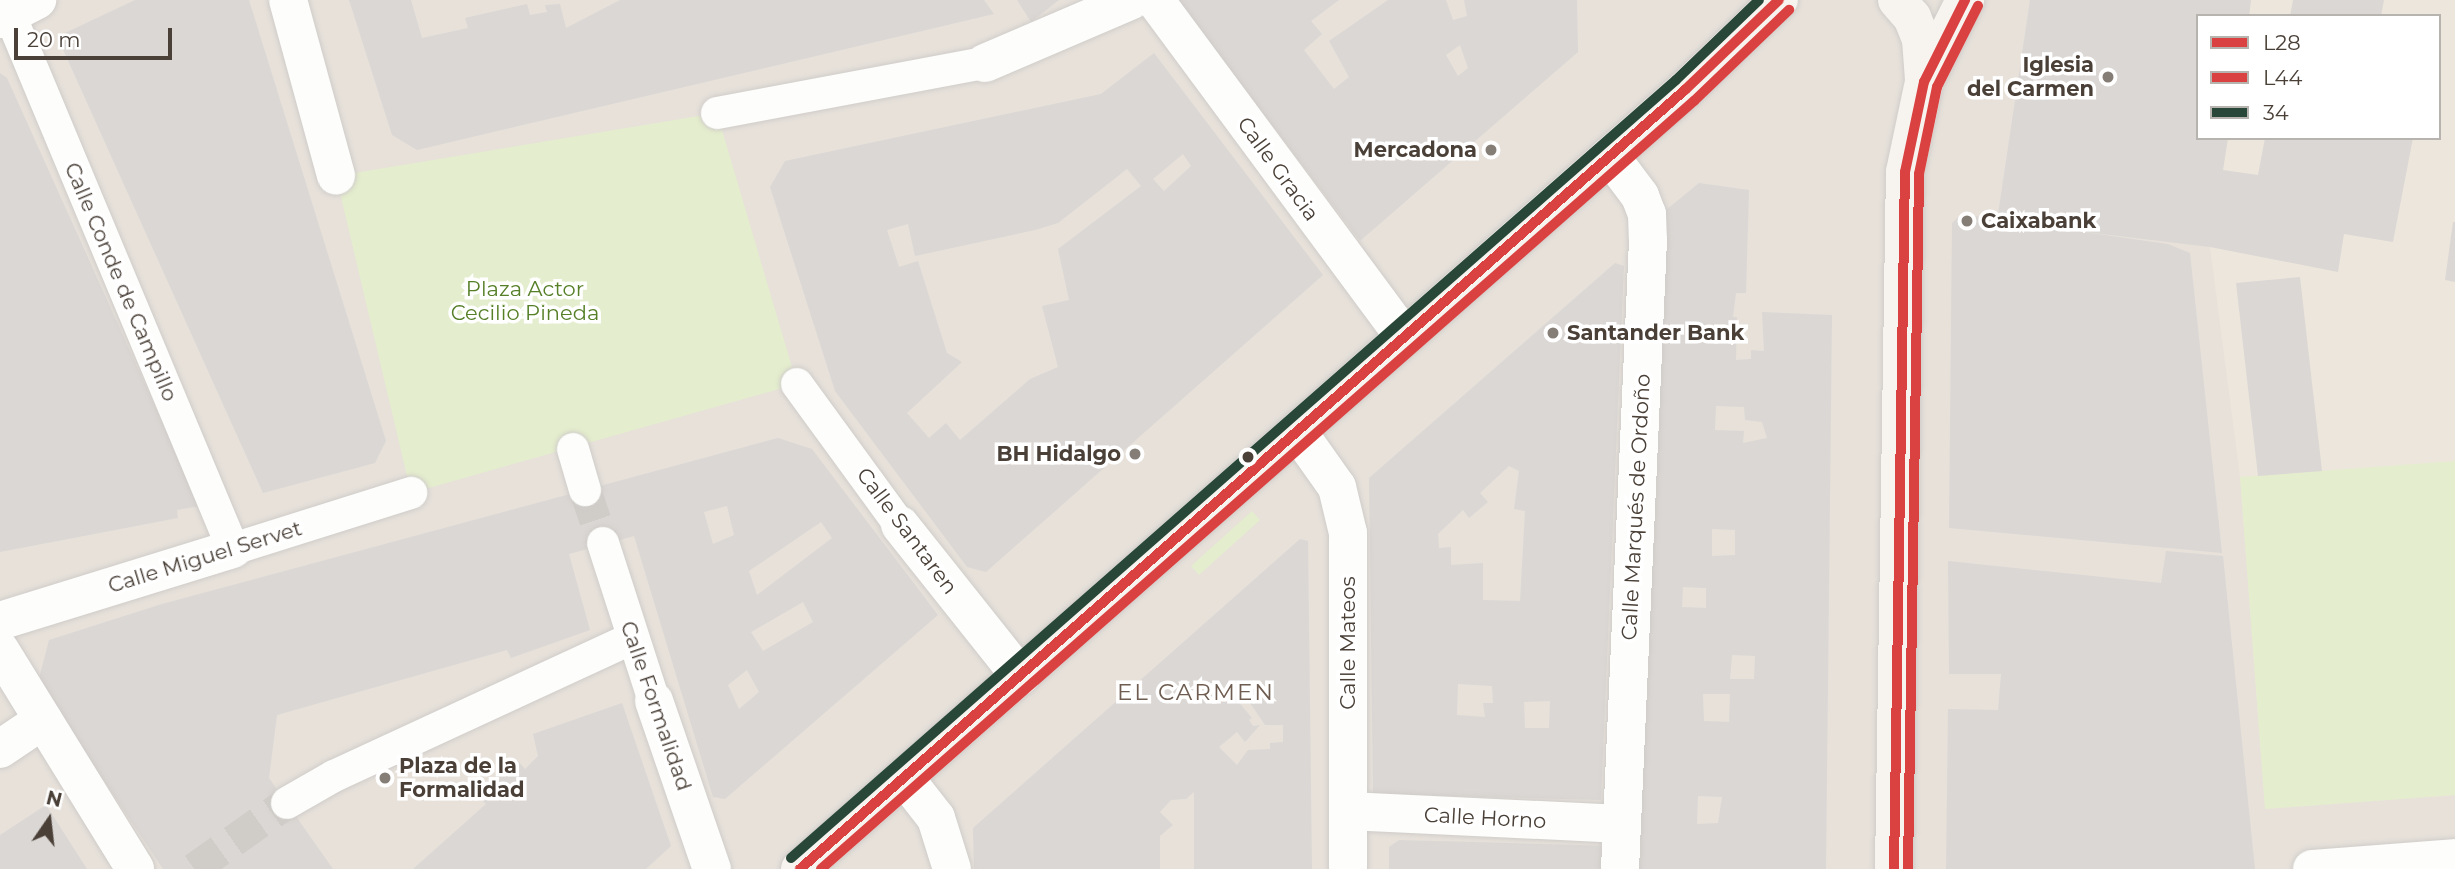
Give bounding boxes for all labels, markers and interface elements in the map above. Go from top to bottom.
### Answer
scale bar [18,14,175,58]
legend [2196,14,2441,140]
text: 20 m [27,27,81,52]
text: L28 [2263,30,2301,55]
place label: Iglesia del Carmen [1967,52,2094,102]
text: L44 [2263,65,2302,90]
marker: Iglesia del Carmen [2100,69,2116,85]
text: 34 [2263,100,2289,125]
street label: Calle Gracia [1232,112,1324,226]
place label: Mercadona [1354,137,1477,163]
marker: Mercadona [1483,142,1499,158]
street label: Calle Conde de Campillo [59,159,183,405]
place label: Caixabank [1981,208,2096,234]
marker: Caixabank [1959,213,1975,229]
park label: Plaza Actor Cecilio Pineda [451,276,599,326]
place label: Santander Bank [1567,320,1744,346]
marker: Santander Bank [1545,325,1561,341]
street label: Calle Marqués de Ordoño [1616,373,1656,641]
place label: BH Hidalgo [996,441,1121,467]
marker: BH Hidalgo [1127,446,1143,462]
unlabelled marker [1241,450,1255,464]
street label: Calle Santaren [851,463,963,599]
street label: Calle Miguel Servet [105,516,305,598]
street label: Calle Mateos [1335,576,1361,710]
street label: Calle Formalidad [615,618,697,794]
district label: EL CARMEN [1118,678,1274,706]
place label: Plaza de la Formalidad [399,753,525,803]
marker: Plaza de la Formalidad [377,770,393,786]
north arrow [14,785,84,855]
text: N [44,786,64,812]
street label: Calle Horno [1423,802,1547,834]

